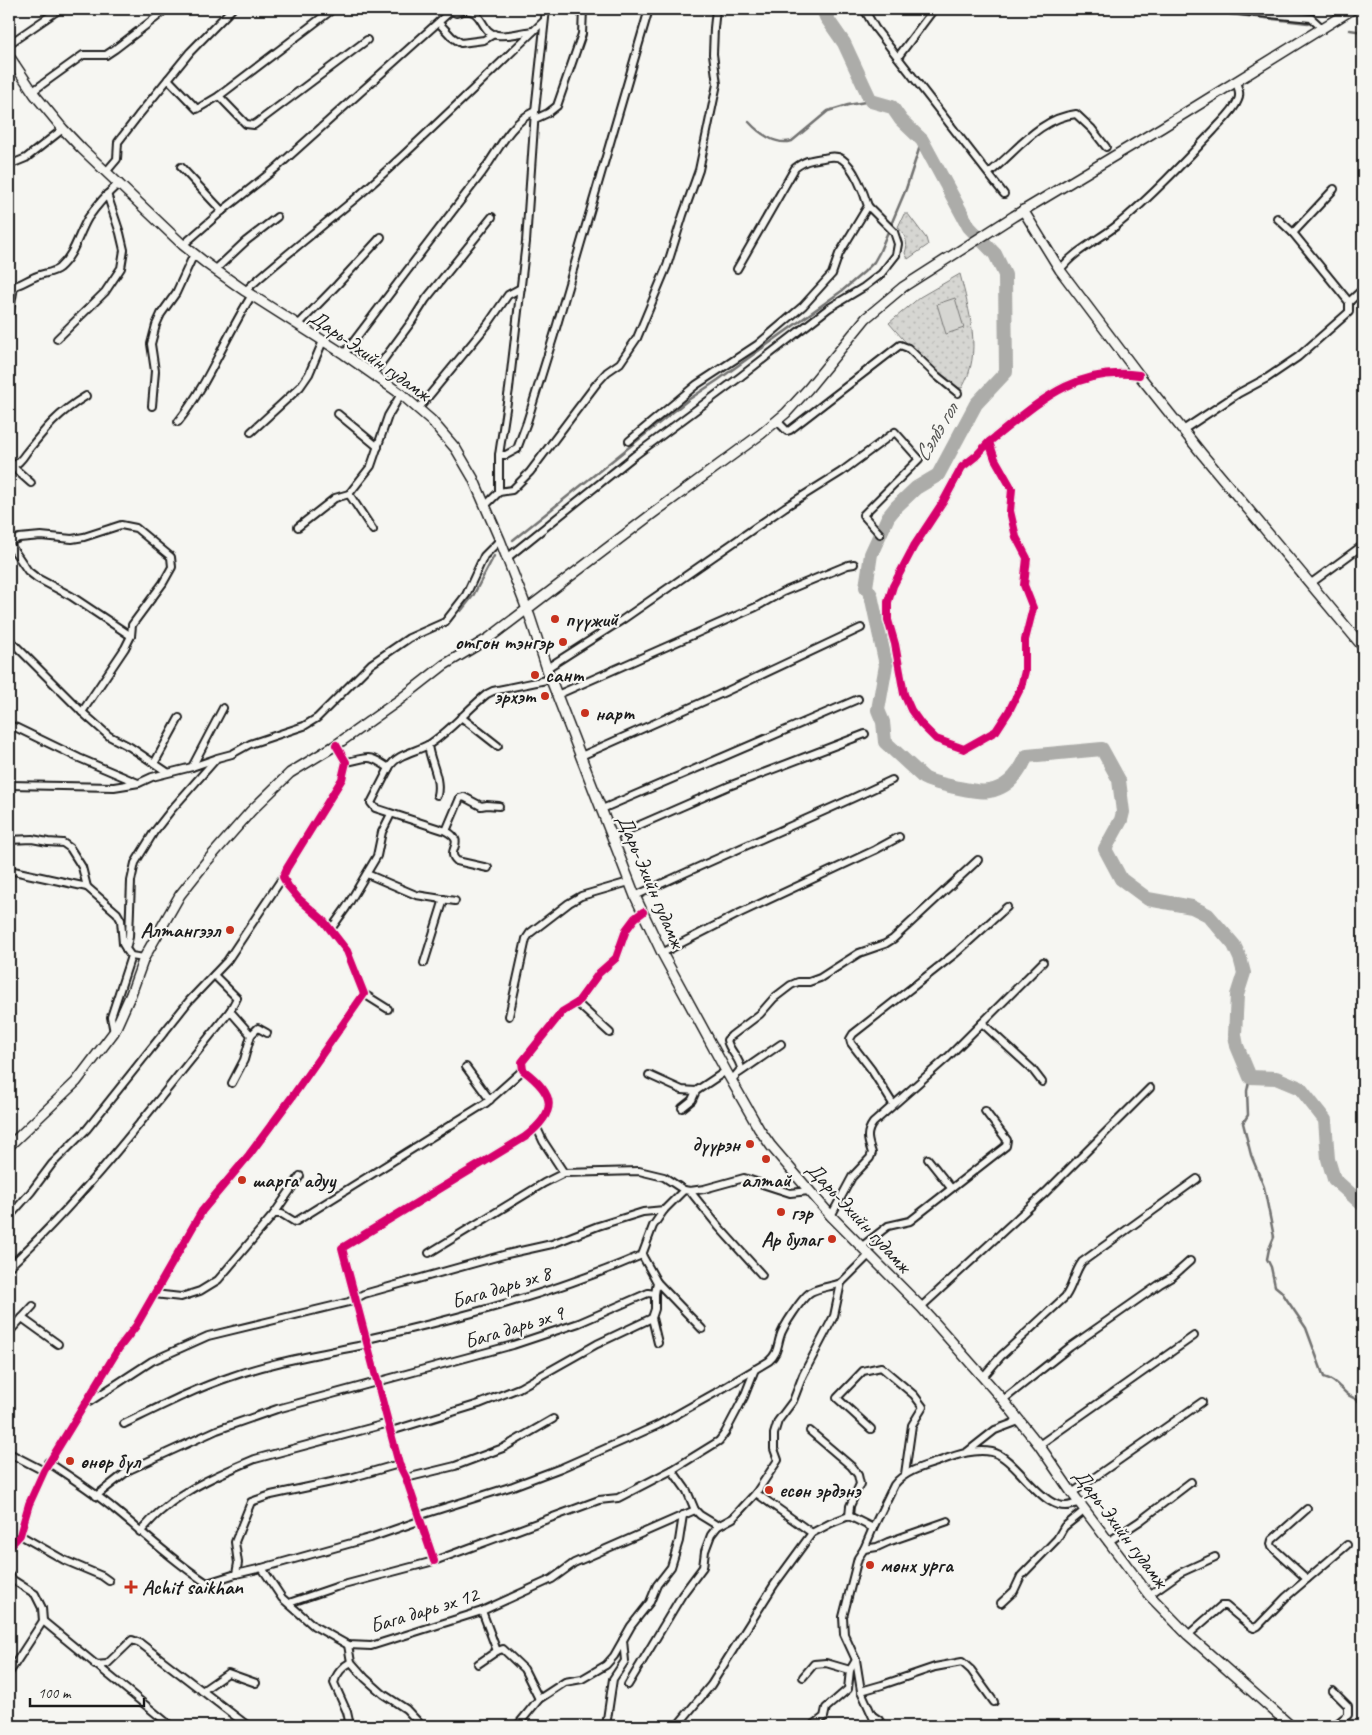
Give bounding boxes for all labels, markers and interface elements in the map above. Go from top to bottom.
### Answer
street label: Дарь-Эхийн гудамж [304,304,438,408]
water label: Сэлбэ гол [908,395,966,467]
place label: пүүжий [565,606,620,632]
marker: пүүжий [549,613,561,625]
place label: отгон тэнгэр [455,629,555,655]
marker: отгон тэнгэр [557,636,569,648]
place label: сант [545,662,585,688]
marker: сант [529,669,541,681]
place label: эрхэт [494,683,537,709]
marker: эрхэт [539,690,551,702]
place label: нарт [595,700,636,726]
marker: нарт [579,707,591,719]
street label: Дарь-Эхийн гудамж [611,810,692,954]
place label: Алтангээл [141,917,222,943]
marker: Алтангээл [224,924,236,936]
place label: дүүрэн [692,1131,742,1157]
marker: дүүрэн [744,1138,756,1150]
marker: алтай [760,1153,772,1165]
street label: Дарь-Эхийн гудамж [801,1156,919,1280]
place label: шарга адуу [252,1167,337,1194]
place label: алтай [741,1167,793,1193]
marker: шарга адуу [236,1174,248,1186]
place label: гэр [791,1199,814,1225]
marker: гэр [775,1206,787,1218]
place label: Ар булаг [761,1226,825,1252]
marker: Ар булаг [826,1233,838,1245]
street label: Бага дарь эх 8 [448,1259,556,1314]
street label: Бага дарь эх 9 [461,1299,568,1354]
place label: өнөр бүл [80,1448,142,1474]
marker: өнөр бүл [64,1455,76,1467]
street label: Дарь-Эхийн гудамж [1068,1463,1176,1594]
place label: есөн эрдэнэ [779,1477,862,1503]
marker: есөн эрдэнэ [763,1484,775,1496]
place label: мөнх урга [880,1552,955,1578]
marker: мөнх урга [864,1559,876,1571]
place label: Achit saikhan [142,1574,244,1600]
marker: Achit saikhan [124,1580,138,1594]
street label: Бага дарь эх 12 [367,1581,483,1639]
scale bar [30,1675,144,1707]
text: 100 m [38,1684,72,1703]

